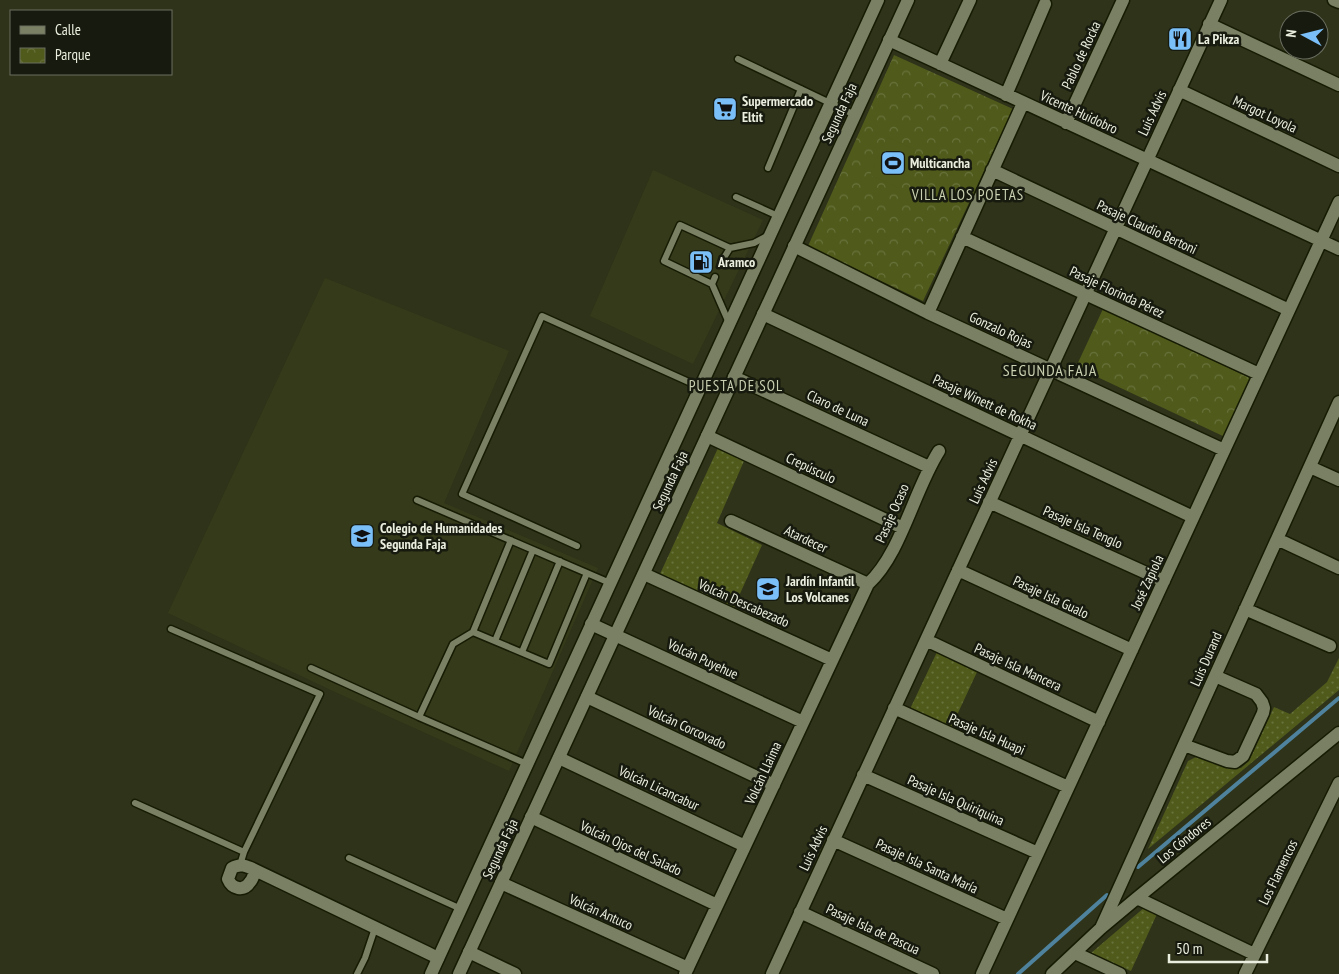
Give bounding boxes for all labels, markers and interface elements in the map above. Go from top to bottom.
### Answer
legend [10,10,172,75]
north arrow [1279,10,1329,60]
street label: Pablo de Rocka [1057,18,1105,92]
text: Calle [55,20,81,39]
restaurant icon: La Pikza [1167,26,1193,52]
text: N [1282,29,1300,38]
place label: La Pikza [1198,30,1240,48]
text: Parque [55,45,91,64]
street label: Segunda Faja [817,80,861,146]
street label: Vicente Huidobro [1037,86,1121,138]
street label: Luis Advis [1134,87,1170,139]
street label: Margot Loyola [1230,91,1300,137]
place label: Supermercado Eltit [742,92,813,126]
supermarket icon: Supermercado Eltit [712,96,738,122]
sports icon: Multicancha [880,150,906,176]
place label: Multicancha [910,154,970,172]
district label: VILLA LOS POETAS [911,185,1024,204]
street label: Pasaje Claudio Bertoni [1094,196,1200,258]
fuel station icon: Aramco [688,249,714,275]
place label: Aramco [717,253,755,271]
street label: Pasaje Florinda Pérez [1067,262,1167,322]
street label: Gonzalo Rojas [967,308,1036,353]
district label: SEGUNDA FAJA [1003,360,1097,380]
street label: Pasaje Winett de Rokha [930,370,1040,434]
district label: PUESTA DE SOL [689,376,783,395]
street label: Claro de Luna [804,386,872,430]
street label: Segunda Faja [648,448,692,514]
street label: Crepúsculo [783,449,839,487]
street label: Luis Advis [965,455,1001,507]
street label: Pasaje Ocaso [871,481,913,545]
street label: Pasaje Isla Tenglo [1040,501,1126,553]
place label: Colegio de Humanidades Segunda Faja [380,519,503,553]
street label: Atardecer [781,521,831,557]
school or university icon: Colegio de Humanidades Segunda Faja [349,523,375,549]
street label: José Zapiola [1126,552,1167,613]
place label: Jardín Infantil Los Volcanes [785,572,855,606]
street label: Pasaje Isla Gualo [1010,572,1092,622]
street label: Volcán Descabezado [695,574,792,631]
school or university icon: Jardín Infantil Los Volcanes [755,576,781,602]
street label: Luis Durand [1186,629,1226,689]
street label: Volcán Puyehue [664,634,741,683]
street label: Pasaje Isla Mancera [972,639,1064,695]
street label: Volcán Corcovado [644,701,729,753]
street label: Pasaje Isla Huapi [946,709,1028,759]
street label: Volcán Llaima [740,739,785,808]
street label: Volcán Licancabur [615,761,702,815]
street label: Pasaje Isla Quiriquina [905,771,1007,829]
street label: Los Cóndores [1154,813,1215,867]
street label: Segunda Faja [478,816,522,882]
street label: Volcán Ojos del Salado [576,816,685,879]
street label: Luis Advis [795,822,831,874]
street label: Pasaje Isla Santa María [873,834,981,898]
street label: Los Flamencos [1255,836,1302,907]
street label: Volcán Antuco [565,890,636,934]
street label: Pasaje Isla de Pascua [823,899,923,959]
scale bar [1169,932,1266,964]
text: 50 m [1176,939,1202,958]

